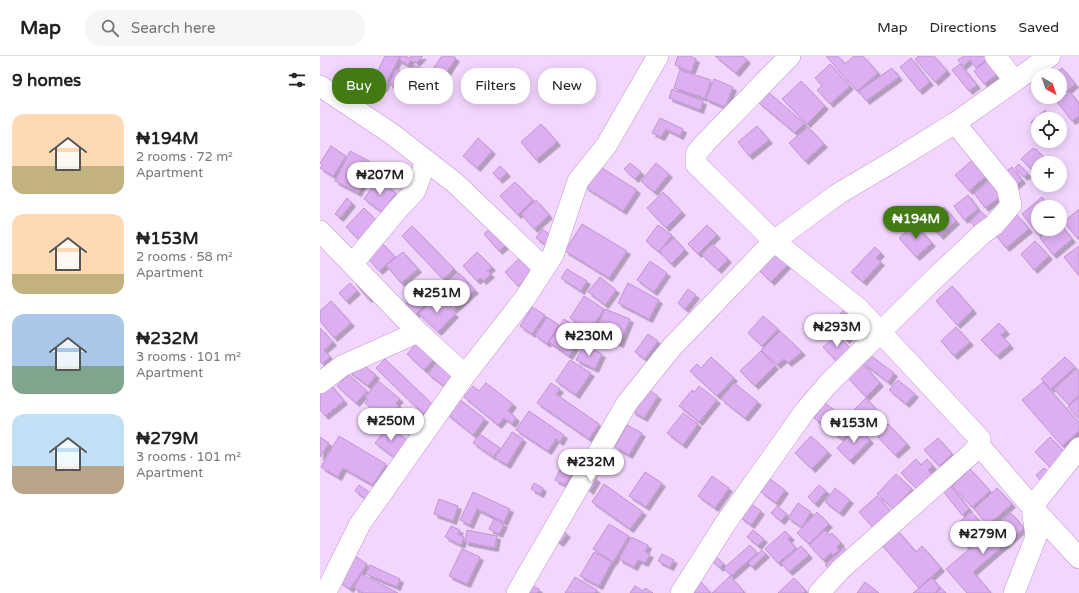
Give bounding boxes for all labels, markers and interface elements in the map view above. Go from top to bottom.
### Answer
search box [85,10,365,46]
text: Map [20,17,61,39]
icon: search [99,17,121,39]
text: Search here [131,19,215,37]
text: Map [877,19,908,36]
text: Directions [930,19,997,36]
text: Saved [1019,19,1059,36]
chip: Buy [332,68,386,104]
chip: Rent [394,68,453,104]
chip: Filters [461,68,530,104]
chip: New [538,68,596,104]
north arrow [1031,68,1067,104]
map controls [1031,68,1067,236]
icon: filters [286,69,308,91]
text: 9 homes [12,70,81,91]
button: locate [1031,112,1067,148]
text: ₦194M [136,128,199,149]
icon: home [44,130,92,178]
text: 2 rooms · 72 m² [136,149,233,165]
button: + [1031,156,1067,192]
pin: ₦207M [352,162,408,196]
text: Apartment [136,165,203,181]
text: ₦207M [356,167,404,183]
button: − [1031,200,1067,236]
pin: ₦194M [888,206,944,240]
text: ₦194M [892,211,940,227]
text: ₦153M [136,228,199,249]
icon: home [44,230,92,278]
text: 2 rooms · 58 m² [136,249,233,265]
text: Apartment [136,265,203,281]
pin: ₦251M [409,280,465,314]
text: ₦251M [413,285,461,301]
pin: ₦293M [809,314,865,348]
text: ₦293M [813,319,861,335]
pin: ₦230M [561,323,617,357]
text: ₦232M [136,328,199,349]
text: ₦230M [565,328,613,344]
icon: home [44,330,92,378]
text: 3 rooms · 101 m² [136,349,241,365]
text: Apartment [136,365,203,381]
pin: ₦250M [363,408,419,442]
pin: ₦153M [826,410,882,444]
text: ₦250M [367,413,415,429]
text: ₦153M [830,415,878,431]
text: ₦279M [136,428,199,449]
icon: home [44,430,92,478]
text: 3 rooms · 101 m² [136,449,241,465]
pin: ₦232M [563,449,619,483]
text: ₦232M [567,454,615,470]
text: Apartment [136,465,203,481]
pin: ₦279M [955,521,1011,555]
text: ₦279M [959,526,1007,542]

